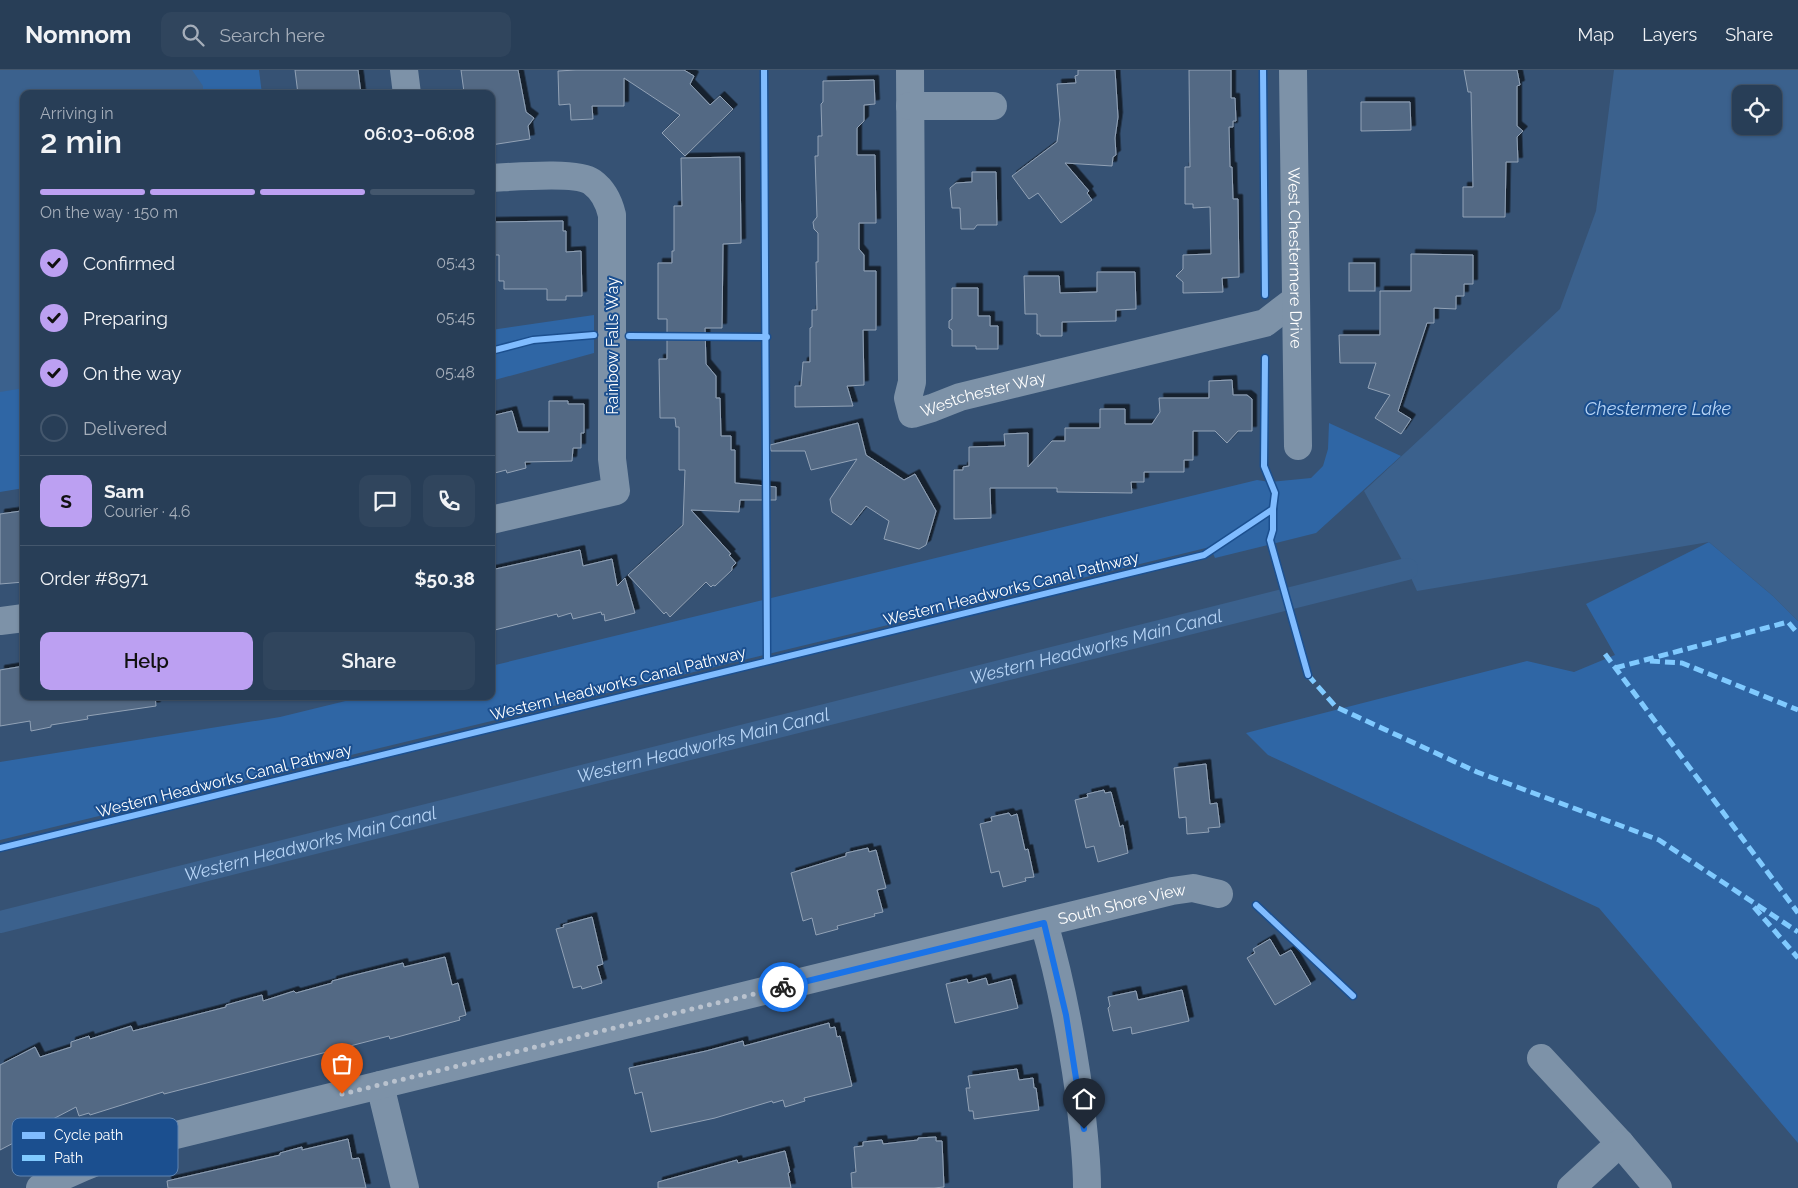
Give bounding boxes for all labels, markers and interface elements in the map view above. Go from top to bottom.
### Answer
search box [161,12,511,57]
text: Nomnom [25,20,131,49]
icon: search [179,21,207,49]
text: Search here [219,24,325,46]
text: Map [1578,24,1614,45]
text: Layers [1642,24,1697,45]
text: Share [1725,24,1773,45]
map controls [1732,85,1782,135]
button: locate [1732,85,1782,135]
text: Arriving in [40,104,114,123]
text: 06:03–06:08 [364,122,475,144]
text: 2 min [40,123,122,160]
street label: West Chestermere Drive [1284,167,1306,349]
text: On the way · 150 m [40,203,178,222]
icon: check [40,249,68,277]
text: Confirmed [83,252,175,274]
text: 05:43 [436,253,475,272]
street label: Rainbow Falls Way [603,277,622,415]
icon: check [40,304,68,332]
text: Preparing [83,307,168,329]
text: 05:45 [436,308,475,327]
icon: check [40,359,68,387]
text: On the way [83,362,182,384]
text: 05:48 [435,363,475,382]
street label: Westchester Way [918,367,1048,421]
water label: Chestermere Lake [1585,398,1732,419]
text: Delivered [83,417,167,439]
button: chat [359,475,411,527]
button: phone [423,475,475,527]
text: Sam [104,480,144,502]
text: S [60,490,72,512]
text: Courier · 4.6 [104,502,190,521]
street label: Western Headworks Canal Pathway [881,547,1141,630]
text: Order #8971 [40,567,148,589]
text: $50.38 [414,567,475,589]
water label: Western Headworks Main Canal [967,605,1225,688]
button: Help [40,632,253,690]
button: Share [263,632,475,690]
street label: Western Headworks Canal Pathway [488,642,748,725]
water label: Western Headworks Main Canal [575,703,832,787]
street label: Western Headworks Canal Pathway [94,739,354,822]
water label: Western Headworks Main Canal [182,802,439,885]
street label: South Shore View [1056,880,1187,929]
courier [758,962,808,1012]
icon: bike [769,973,797,1001]
pin [321,1043,363,1094]
icon: bag [328,1050,356,1078]
pin [1063,1078,1105,1129]
icon: home [1070,1085,1098,1113]
legend [12,1118,178,1176]
text: Cycle path [54,1127,123,1143]
text: Path [54,1150,83,1166]

